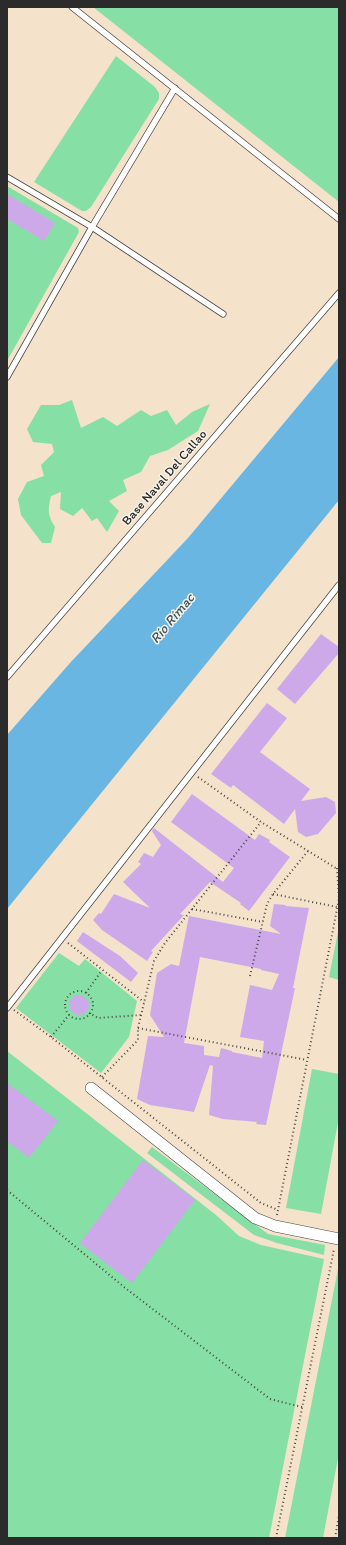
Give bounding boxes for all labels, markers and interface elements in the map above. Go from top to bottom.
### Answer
street label: Base Naval Del Callao [119,427,211,529]
water label: Río Rímac [147,591,199,647]

